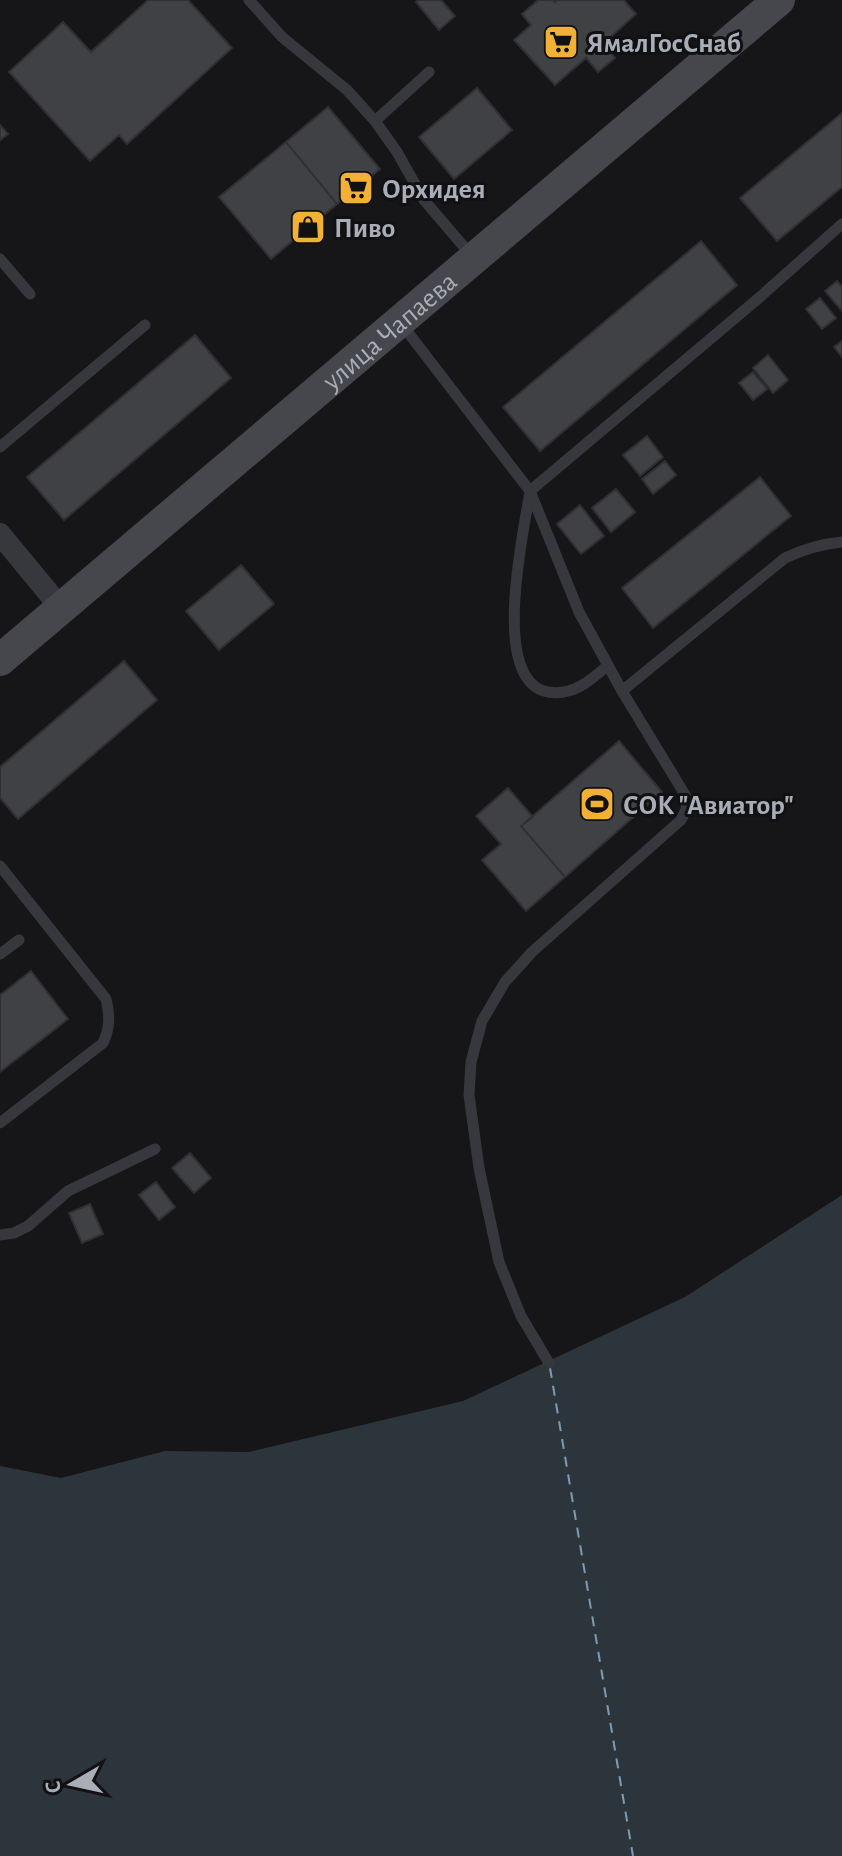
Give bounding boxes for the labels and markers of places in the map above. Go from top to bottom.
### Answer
supermarket icon: ЯмалГосСнаб [542,23,580,61]
place label: ЯмалГосСнаб [587,30,741,58]
supermarket icon: Орхидея [337,169,375,207]
place label: Орхидея [382,176,486,204]
shop icon: Пиво [289,208,327,246]
place label: Пиво [334,215,395,243]
sports icon: СОК "Авиатор" [578,785,616,823]
place label: СОК "Авиатор" [623,792,794,820]

